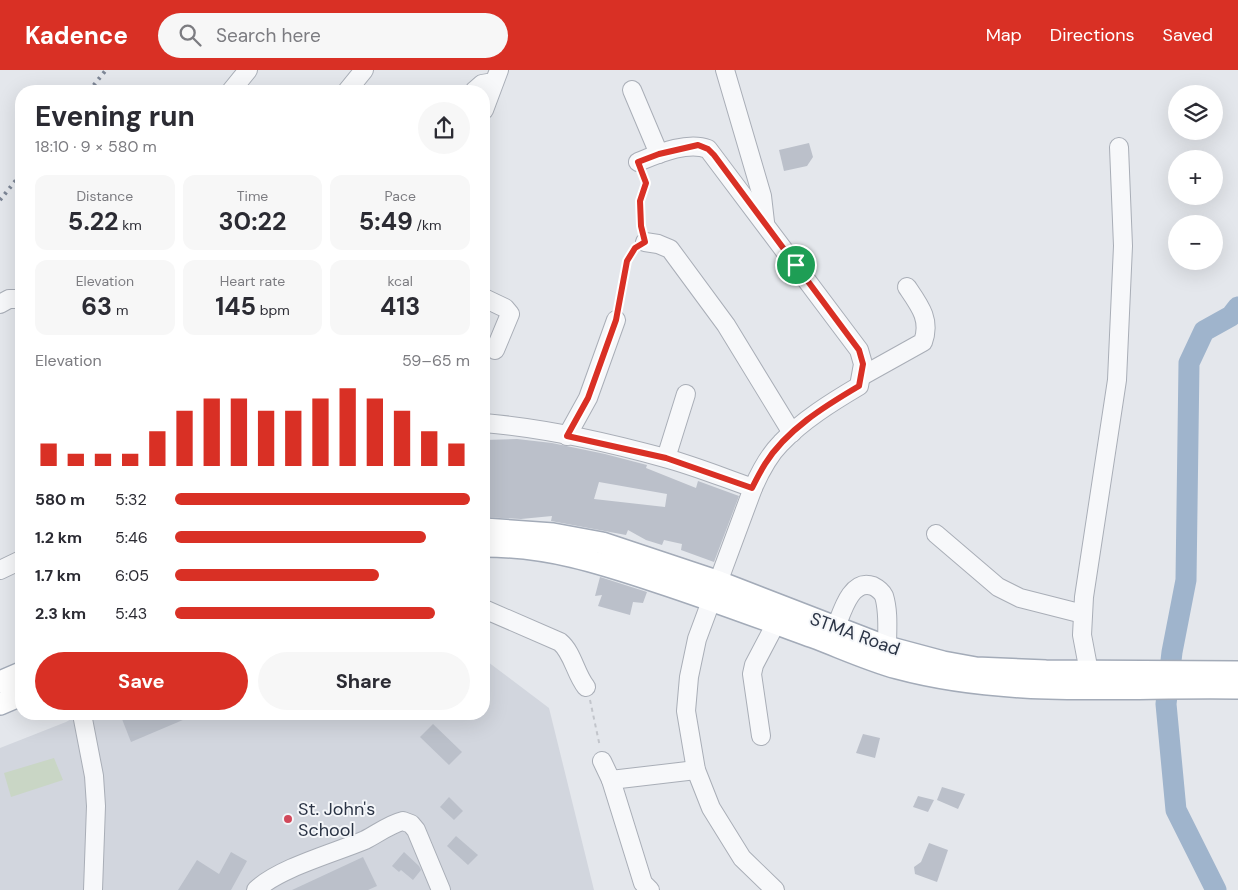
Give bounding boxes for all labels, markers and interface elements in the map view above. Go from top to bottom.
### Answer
search box [158,13,508,58]
text: Kadence [25,20,128,51]
icon: search [176,21,204,49]
text: Search here [216,23,321,48]
text: Map [986,23,1022,47]
text: Directions [1050,23,1135,47]
text: Saved [1163,23,1213,47]
map controls [1168,85,1223,270]
button: layers [1168,85,1223,140]
text: Evening run [35,98,195,135]
button: share [418,102,470,154]
text: 18:10 · 9 × 580 m [35,136,157,157]
button: + [1168,150,1223,205]
text: Distance [76,187,133,205]
text: Time [237,187,268,205]
text: Pace [384,187,416,205]
text: 5.22 [68,205,119,238]
text: 30:22 [219,205,286,238]
text: 5:49 [359,205,413,238]
button: − [1168,215,1223,270]
text: km [119,216,142,234]
text: /km [413,216,442,234]
pin [775,244,817,286]
icon: arrive [782,251,810,279]
text: Elevation [76,272,134,290]
text: Heart rate [220,272,285,290]
text: kcal [388,272,413,290]
text: 63 [81,290,112,323]
text: 145 [215,290,256,323]
text: 413 [380,290,420,323]
text: m [112,301,128,319]
text: bpm [256,301,290,319]
text: Elevation [35,350,102,371]
text: 59–65 m [402,350,470,371]
text: 580 m [35,489,85,510]
text: 5:32 [115,489,147,510]
text: 1.2 km [35,527,82,548]
text: 5:46 [115,527,148,548]
text: 1.7 km [35,565,81,586]
text: 6:05 [115,565,149,586]
text: 2.3 km [35,603,86,624]
text: 5:43 [115,603,147,624]
street label: STMA Road [807,607,903,661]
button: Save [35,652,248,710]
button: Share [258,652,470,710]
place label: St. John's School [298,797,375,842]
marker: St. John's School [282,813,294,825]

